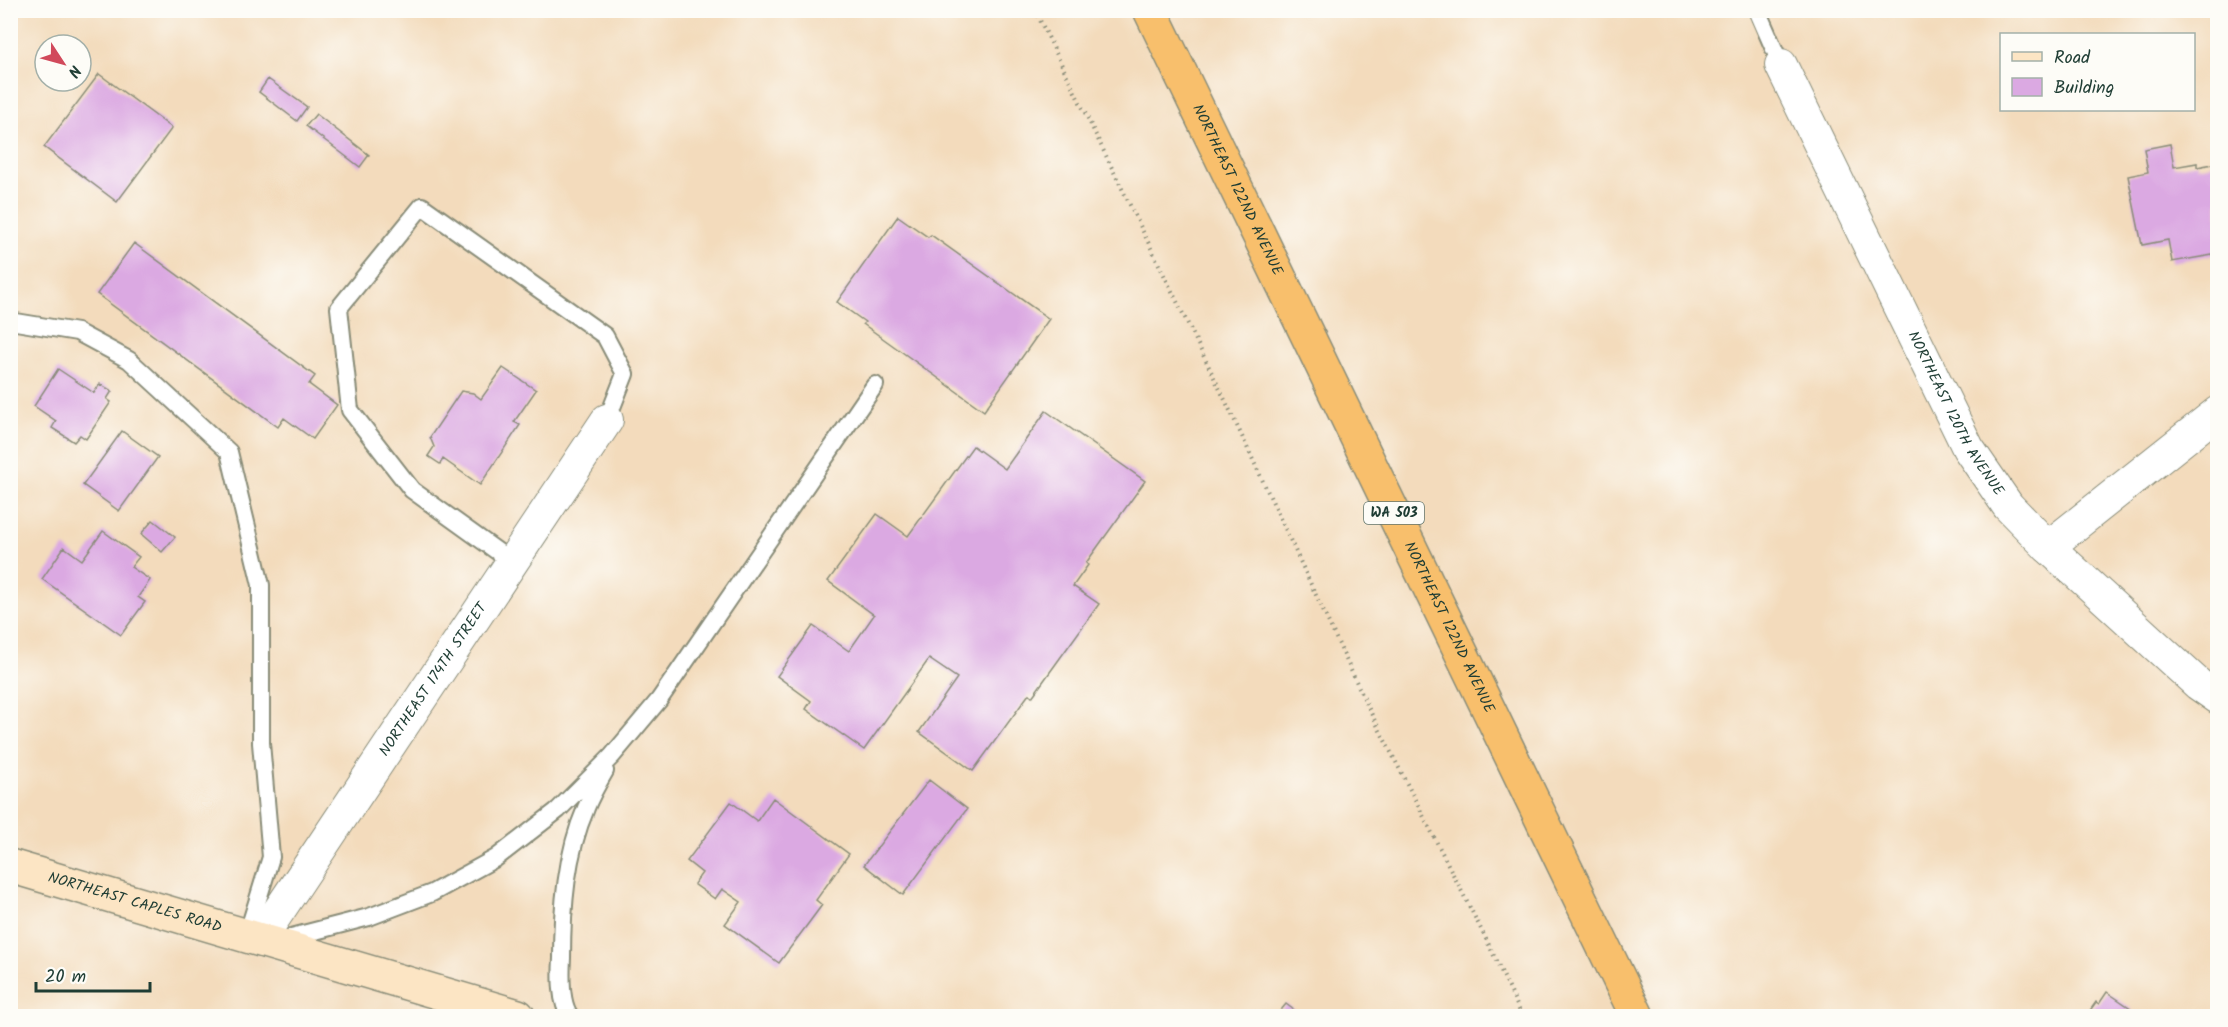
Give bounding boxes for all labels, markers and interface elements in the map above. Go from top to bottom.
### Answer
north arrow [33,33,93,93]
legend [2000,33,2195,111]
text: Road [2054,44,2091,73]
text: N [61,59,87,82]
text: Building [2054,74,2114,103]
street label: NORTHEAST 122ND AVENUE [1185,100,1289,281]
street label: NORTHEAST 120TH AVENUE [1901,327,2011,502]
road number: WA 503 [1364,502,1424,524]
street label: NORTHEAST 122ND AVENUE [1397,538,1501,718]
street label: NORTHEAST 174TH STREET [373,596,495,761]
street label: NORTHEAST CAPLES ROAD [45,866,225,940]
scale bar [36,955,150,993]
text: 20 m [45,963,86,992]

